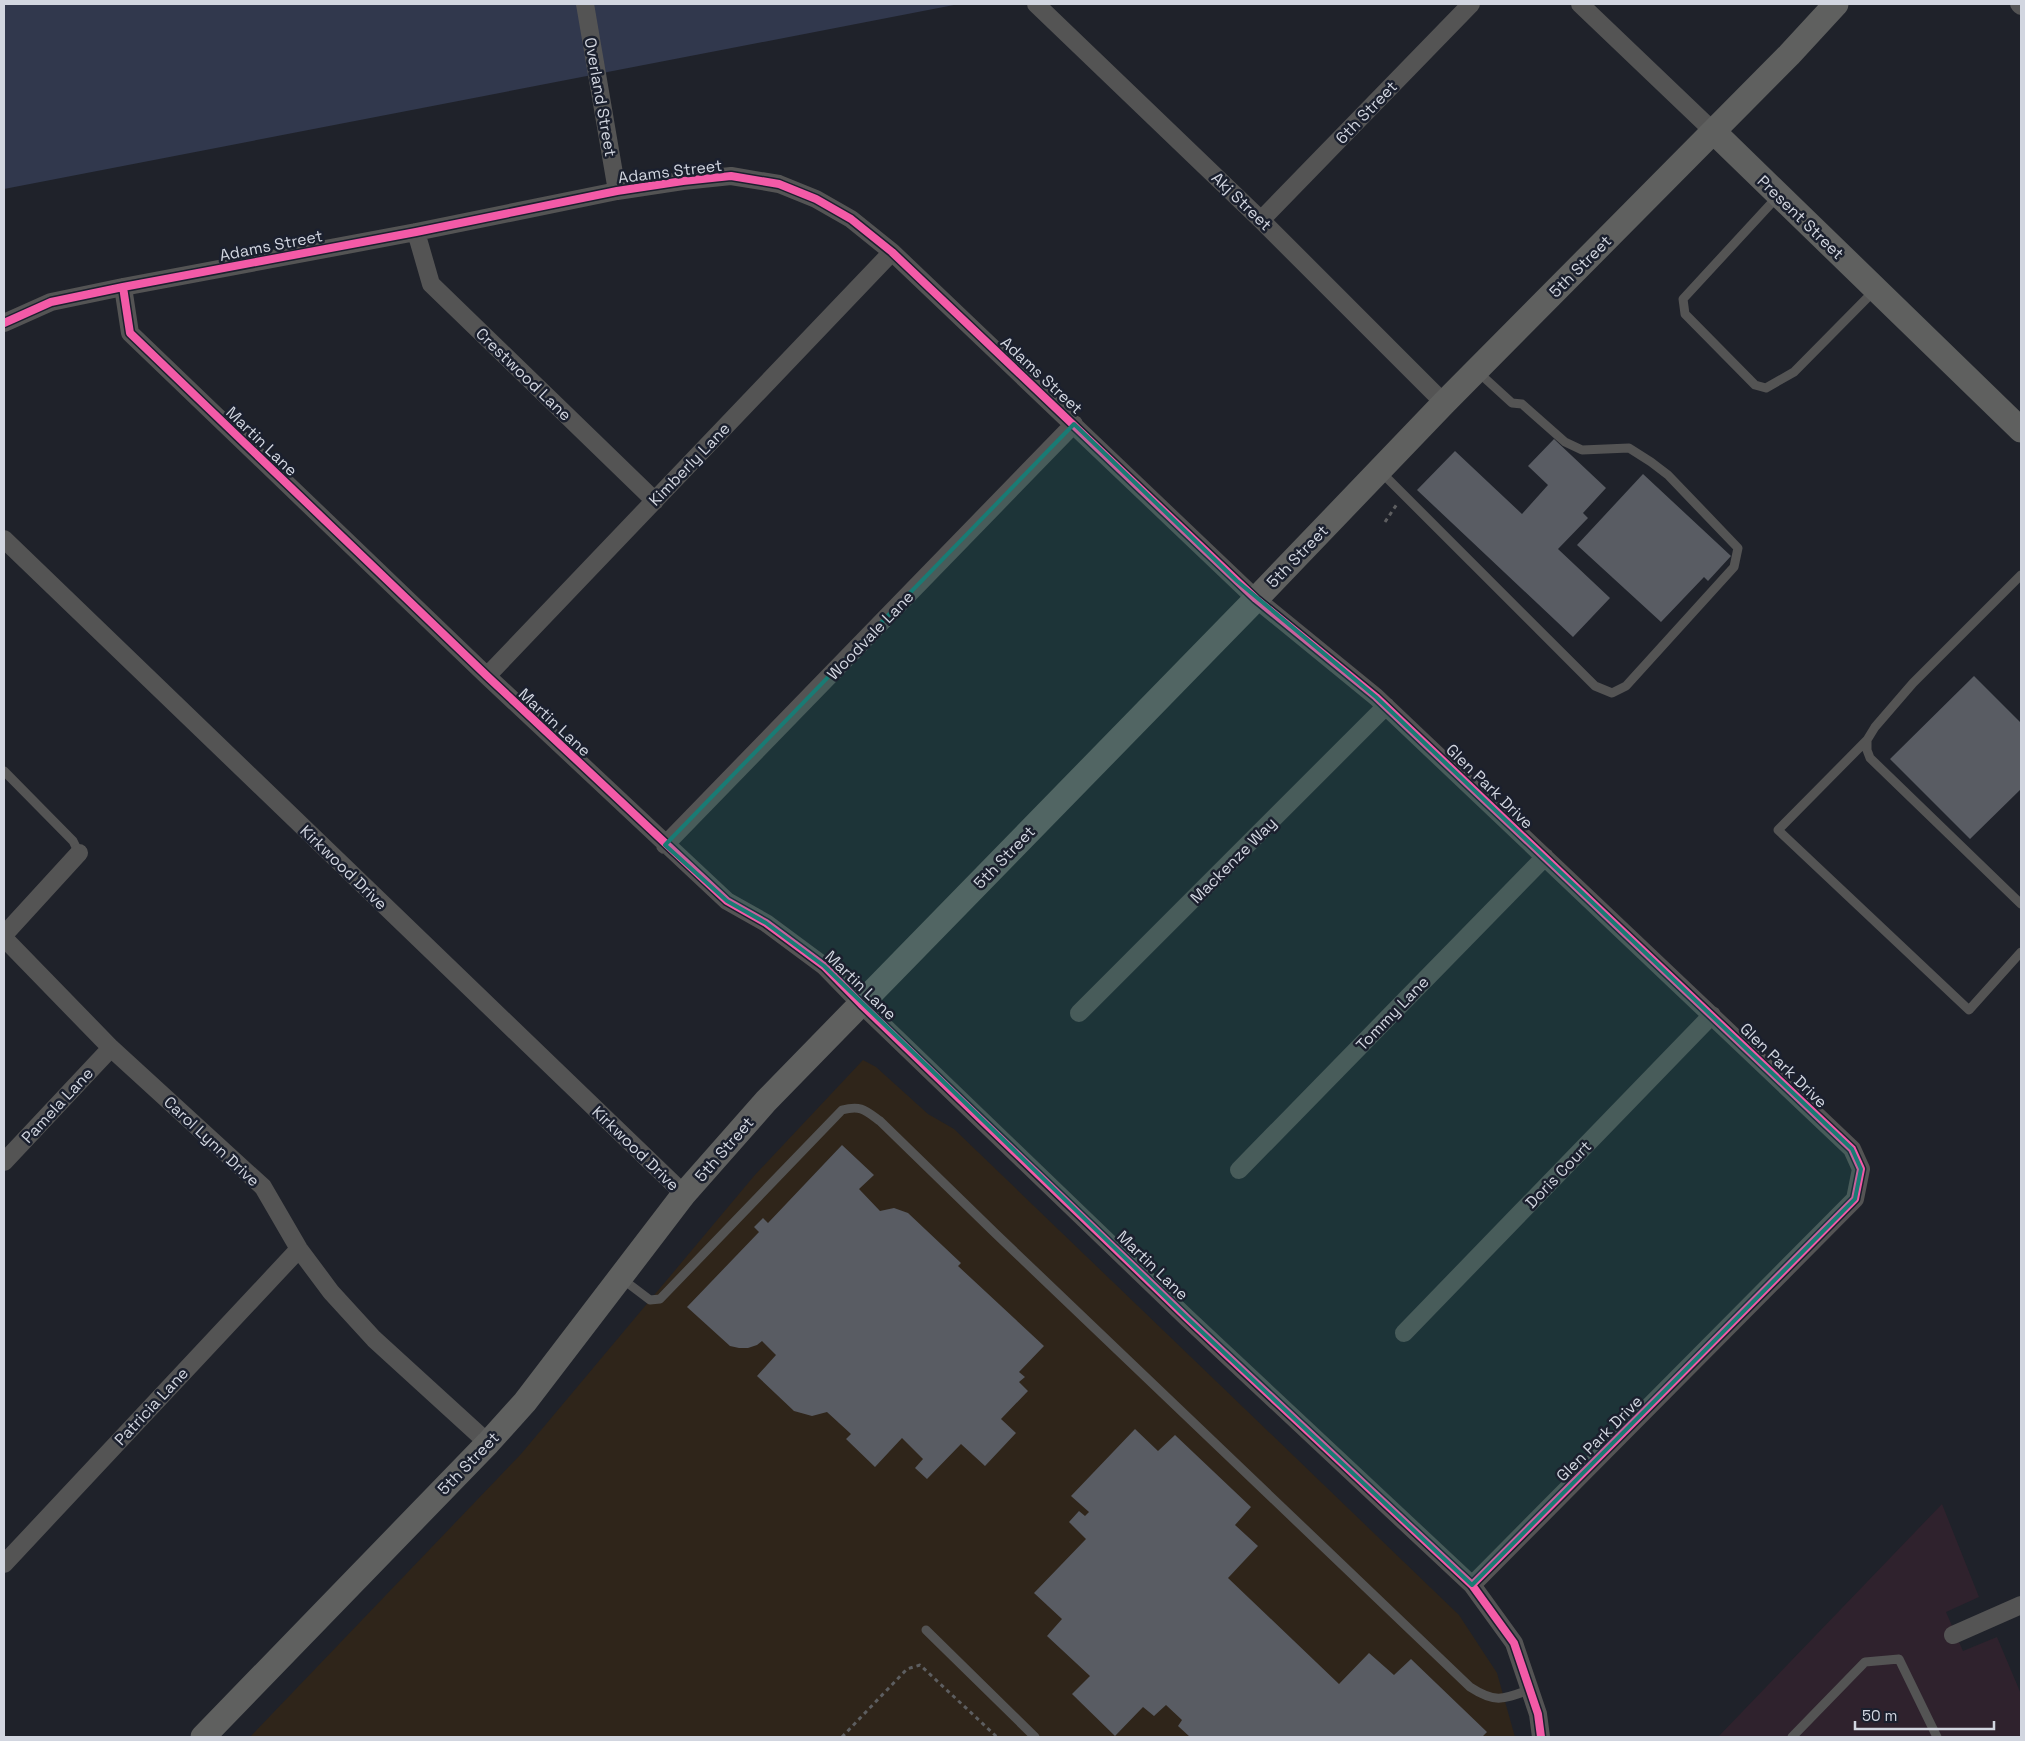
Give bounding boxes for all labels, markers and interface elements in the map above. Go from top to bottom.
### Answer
street label: Overland Street [580,36,621,158]
street label: 6th Street [1331,76,1402,148]
street label: Adams Street [617,155,723,188]
street label: Akj Street [1207,168,1276,235]
street label: Present Street [1753,171,1848,264]
street label: Adams Street [218,225,325,266]
street label: 5th Street [1545,231,1616,302]
street label: Crestwood Lane [471,323,576,425]
street label: Adams Street [996,332,1087,419]
street label: Martin Lane [221,402,302,481]
street label: Kimberly Lane [644,418,735,511]
street label: 5th Street [1262,520,1333,592]
street label: Woodvale Lane [822,586,918,684]
street label: Martin Lane [514,683,595,761]
street label: Glen Park Drive [1442,739,1538,833]
street label: Mackenze Way [1186,813,1281,908]
street label: Kirkwood Drive [296,820,392,914]
street label: 5th Street [969,821,1040,893]
street label: Martin Lane [820,946,901,1025]
street label: Tommy Lane [1351,971,1433,1055]
street label: Glen Park Drive [1736,1018,1832,1112]
street label: Pamela Lane [17,1063,98,1148]
street label: Carol Lynn Drive [159,1092,264,1191]
street label: Kirkwood Drive [588,1101,684,1195]
street label: 5th Street [690,1112,758,1186]
street label: Doris Court [1521,1136,1596,1213]
street label: Martin Lane [1112,1226,1193,1305]
street label: Patricia Lane [110,1363,193,1450]
street label: Glen Park Drive [1552,1391,1647,1486]
street label: 5th Street [433,1427,504,1499]
scale bar [1855,1698,1994,1730]
text: 50 m [1862,1706,1897,1725]

